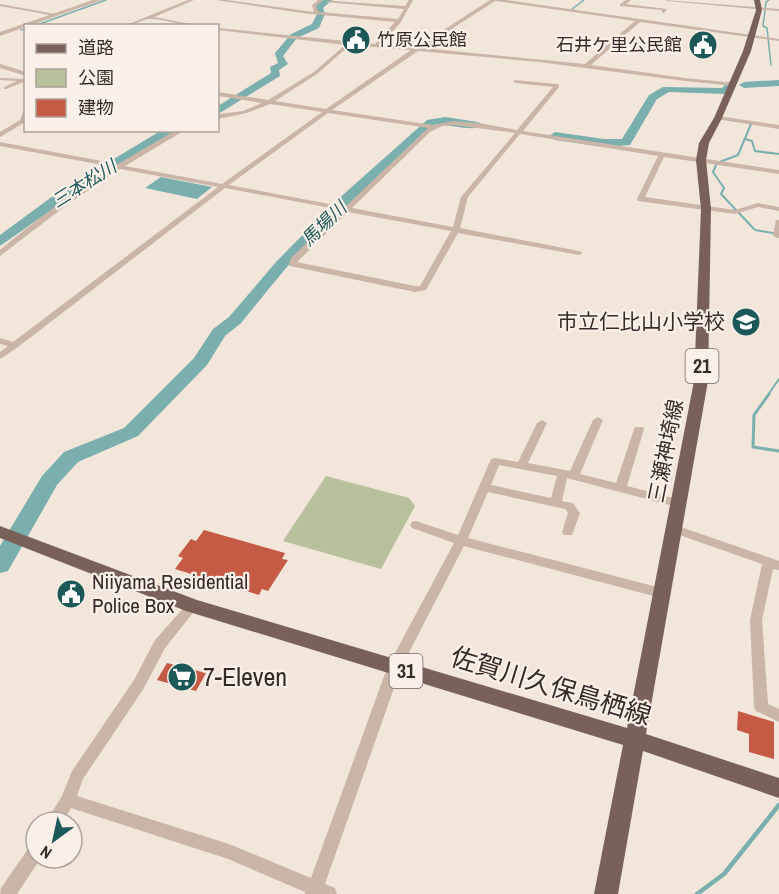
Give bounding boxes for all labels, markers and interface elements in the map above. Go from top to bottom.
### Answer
legend [24,24,219,132]
public building icon: 竹原公民館 [340,24,372,56]
place label: 竹原公民館 [377,27,467,52]
public building icon: 石井ケ里公民館 [687,29,719,61]
place label: 石井ケ里公民館 [556,32,682,57]
text: 道路 [78,35,114,60]
text: 公園 [78,65,114,90]
text: 建物 [78,95,114,120]
water label: 三本松川 [47,153,123,213]
water label: 馬場川 [296,195,353,251]
school or university icon: 市立仁比山小学校 [730,306,762,338]
place label: 市立仁比山小学校 [557,307,725,336]
road number: 21 [686,349,718,383]
street label: 三瀬神埼線 [641,397,690,505]
place label: Niiyama Residential Police Box [92,567,248,620]
public building icon: Niiyama Residential Police Box [55,578,87,610]
street label: 佐賀川久保鳥栖線 [447,638,656,733]
road number: 31 [390,654,422,688]
place label: 7-Eleven [203,659,287,694]
supermarket icon: 7-Eleven [166,661,198,693]
north arrow [24,810,84,870]
text: N [36,841,56,864]

